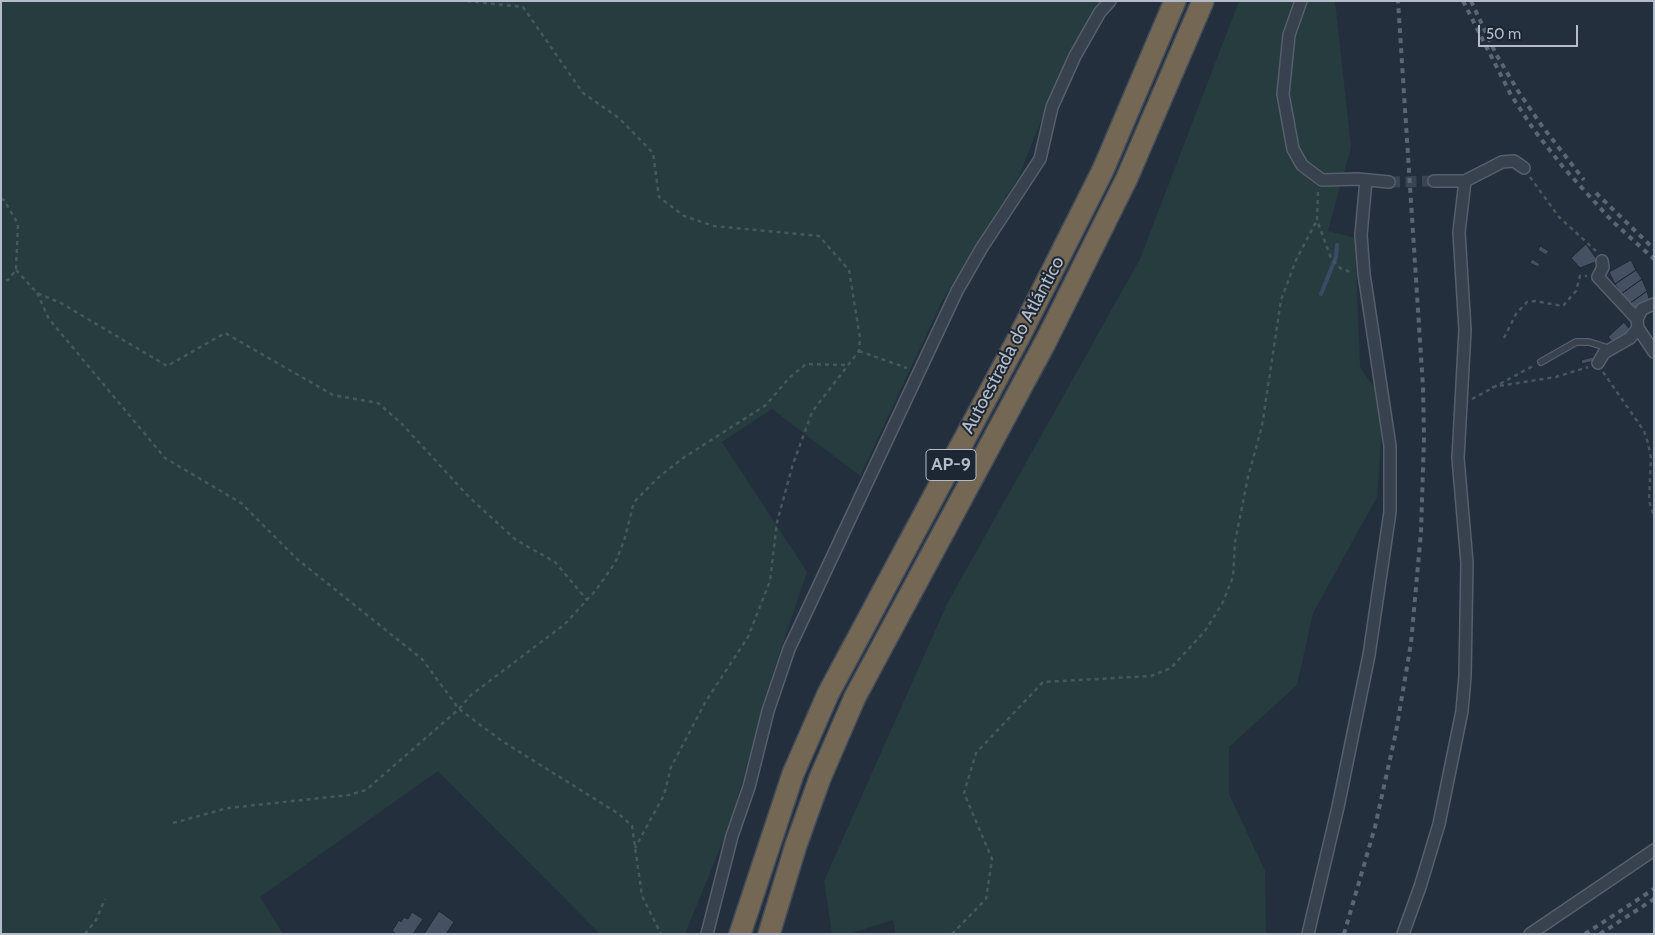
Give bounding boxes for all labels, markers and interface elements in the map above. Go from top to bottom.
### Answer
scale bar [1480,15,1580,47]
text: 50 m [1486,25,1521,43]
street label: Autoestrada do Atlántico [957,252,1069,438]
road number: AP-9 [926,450,976,480]

